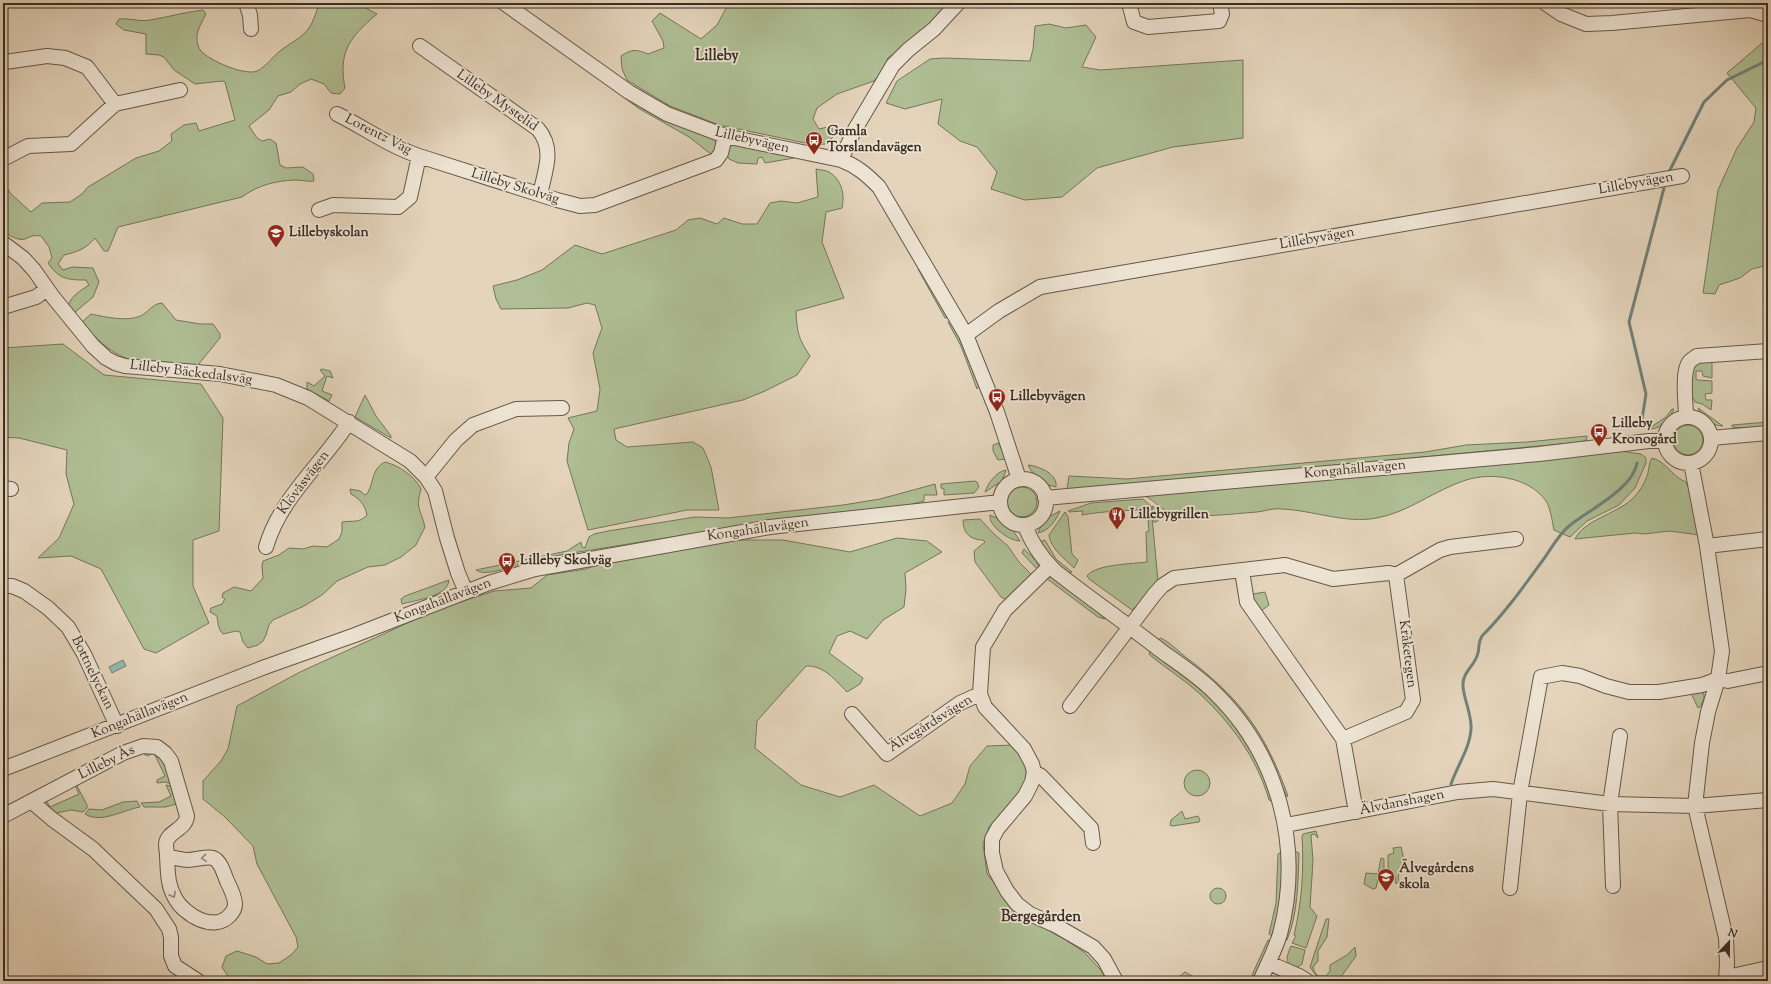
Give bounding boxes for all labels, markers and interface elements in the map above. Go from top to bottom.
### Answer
district label: Lilleby [695,46,739,67]
street label: Lilleby Mystelid [452,65,542,137]
street label: Lorentz Väg [341,110,415,160]
place label: Gamla Torslandavägen [827,122,923,158]
street label: Lillebyvägen [713,123,791,159]
bus stop icon: Gamla Torslandavägen [804,130,824,155]
street label: Lilleby Skolväg [468,164,562,210]
street label: Lillebyvägen [1597,168,1675,200]
school or university icon: Lillebyskolan [266,223,286,248]
place label: Lillebyskolan [289,223,370,243]
street label: Lillebyvägen [1278,223,1356,255]
street label: Lilleby Bäckedalsväg [129,356,253,390]
bus stop icon: Lillebyvägen [987,387,1007,412]
place label: Lillebyvägen [1010,387,1087,407]
place label: Lilleby Kronogård [1612,414,1677,450]
bus stop icon: Lilleby Kronogård [1589,422,1609,447]
street label: Klövåsvägen [273,447,335,519]
street label: Kongahällavägen [1303,456,1407,484]
restaurant icon: Lillebygrillen [1107,505,1127,530]
place label: Lillebygrillen [1130,505,1210,525]
street label: Kongahällavägen [706,513,810,547]
bus stop icon: Lilleby Skolväg [497,551,517,576]
place label: Lilleby Skolväg [520,551,611,571]
street label: Kongahällavägen [392,573,494,629]
street label: Kråketegen [1393,619,1421,689]
street label: Bottnelyckan [66,633,118,713]
street label: Kongahällavägen [89,688,191,744]
street label: Älvegårdsvägen [885,689,977,758]
street label: Lilleby Ås [75,741,139,785]
street label: Älvdanshagen [1358,784,1446,821]
one-way arrow [201,854,207,863]
place label: Älvegårdens skola [1399,858,1474,895]
school or university icon: Älvegårdens skola [1376,867,1396,892]
one-way arrow [169,891,176,898]
district label: Bergegården [1001,907,1081,928]
north arrow [1709,922,1749,962]
text: N [1724,924,1740,943]

